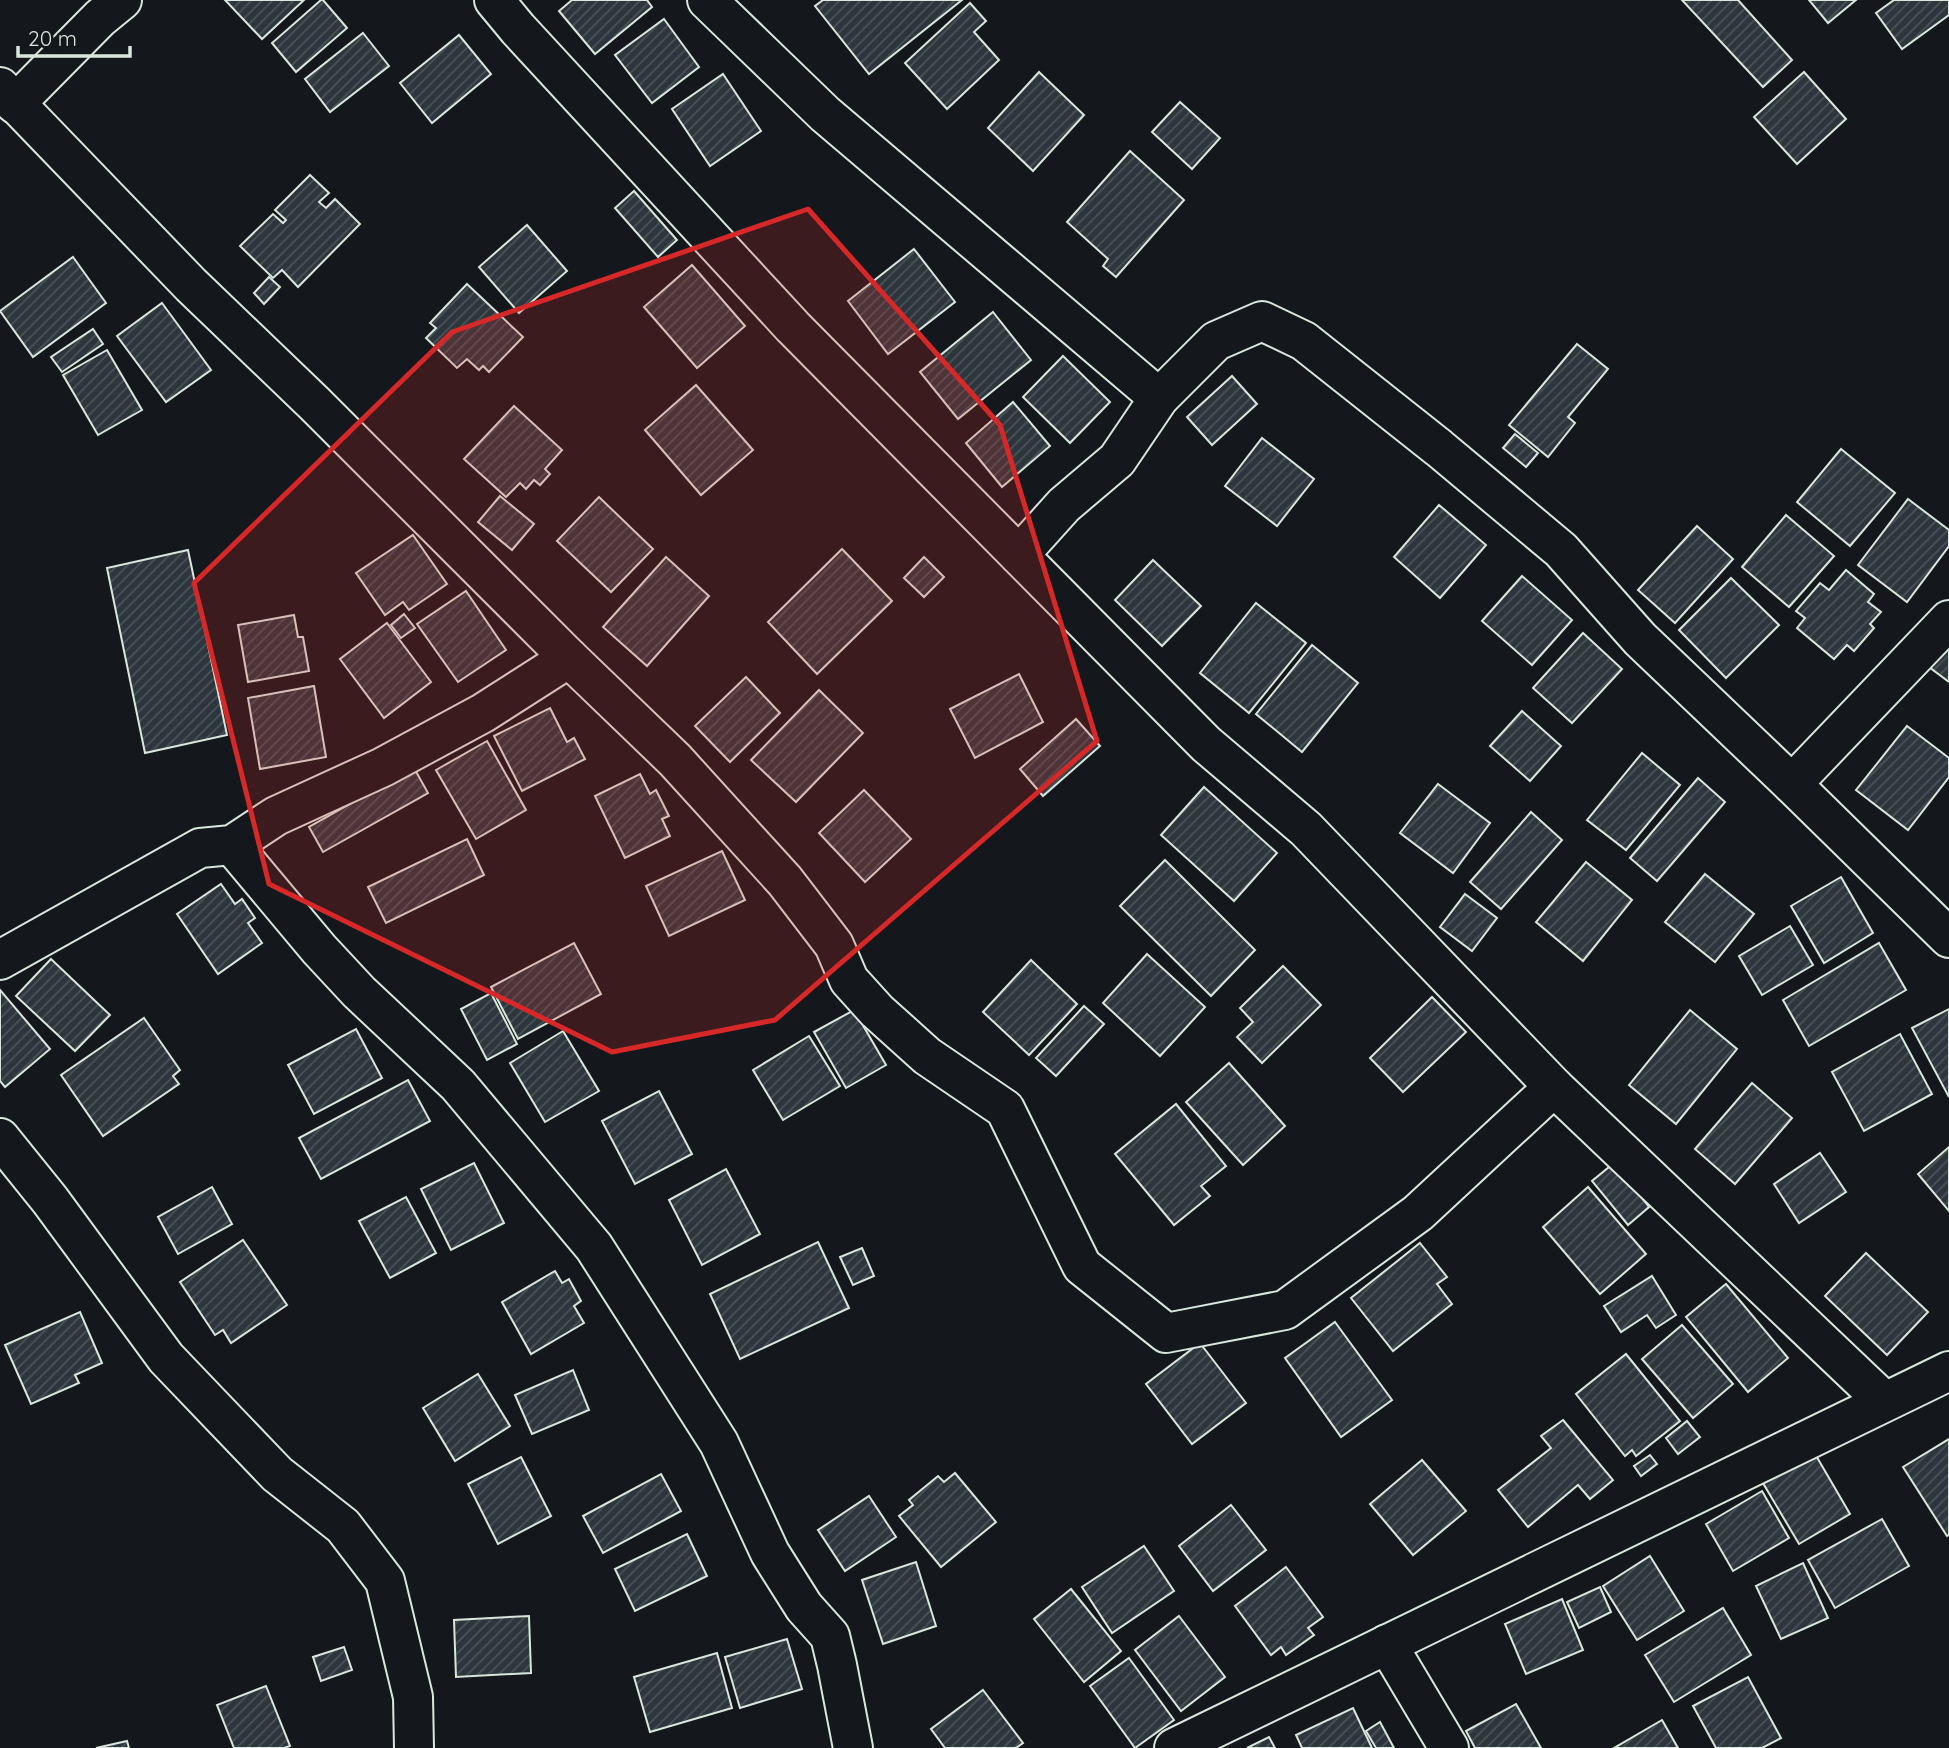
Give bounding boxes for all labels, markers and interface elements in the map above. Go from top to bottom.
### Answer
scale bar [18,14,130,58]
text: 20 m [28,25,77,51]

